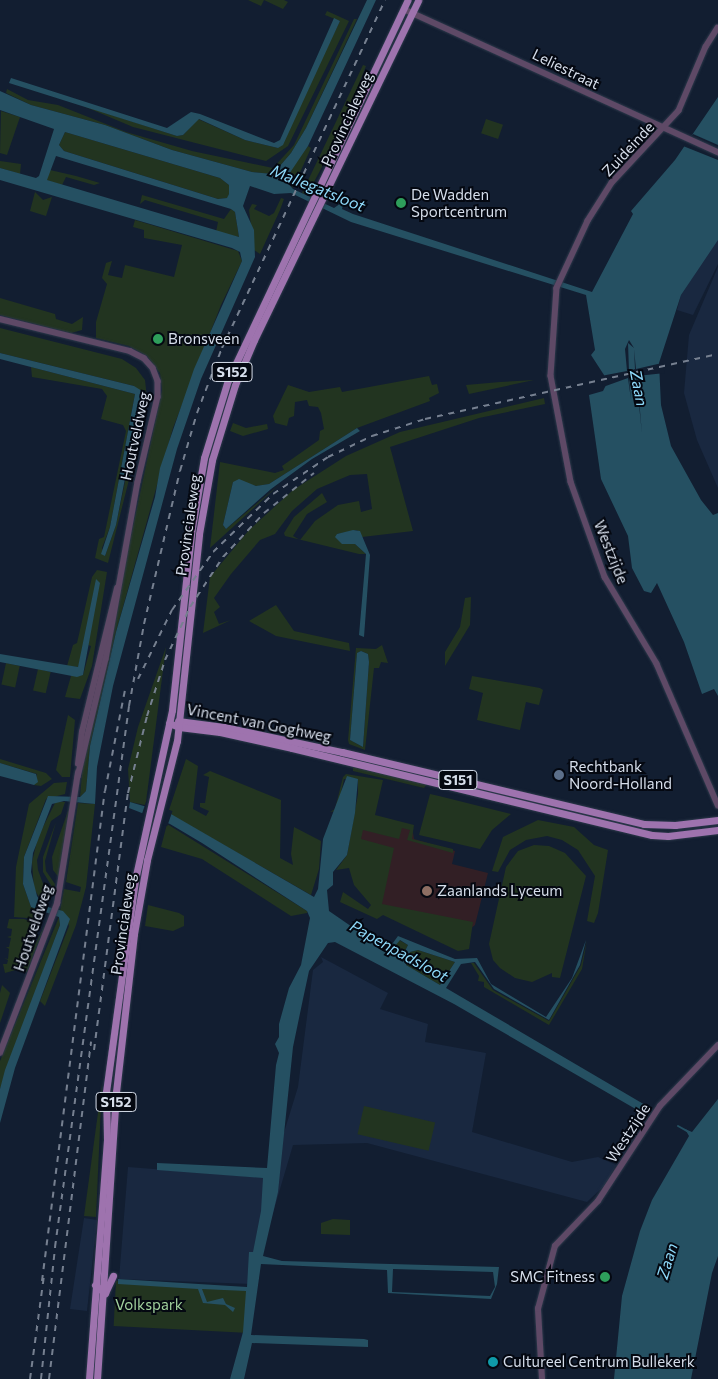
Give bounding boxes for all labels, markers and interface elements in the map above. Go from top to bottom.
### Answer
street label: Leliestraat [529,45,603,93]
street label: Provincialeweg [317,69,377,169]
street label: Zuideinde [598,118,658,180]
water label: Mallegatsloot [268,160,368,216]
place label: De Wadden Sportcentrum [411,185,507,220]
marker: De Wadden Sportcentrum [395,197,407,209]
place label: Bronsveen [168,330,239,348]
marker: Bronsveen [152,333,164,345]
road number: S152 [211,361,253,384]
water label: Zaan [626,368,652,408]
street label: Houtveldweg [117,390,153,482]
street label: Provincialeweg [172,473,204,577]
street label: Westzijde [590,518,632,586]
street label: Vincent van Goghweg [185,700,333,746]
place label: Rechtbank Noord-Holland [569,757,672,792]
road number: S151 [438,768,478,792]
marker: Rechtbank Noord-Holland [553,769,565,781]
street label: Provincialeweg [107,872,139,976]
street label: Houtveldweg [10,882,56,974]
place label: Zaanlands Lyceum [437,882,562,900]
marker: Zaanlands Lyceum [421,885,433,897]
water label: Papenpadsloot [347,916,451,986]
road number: S152 [95,1090,137,1114]
street label: Westzijde [602,1100,654,1166]
water label: Zaan [652,1241,682,1281]
place label: SMC Fitness [510,1268,595,1286]
marker: SMC Fitness [599,1271,611,1283]
park label: Volkspark [115,1296,183,1314]
place label: Cultureel Centrum Bullekerk [503,1353,695,1371]
marker: Cultureel Centrum Bullekerk [487,1356,499,1368]

